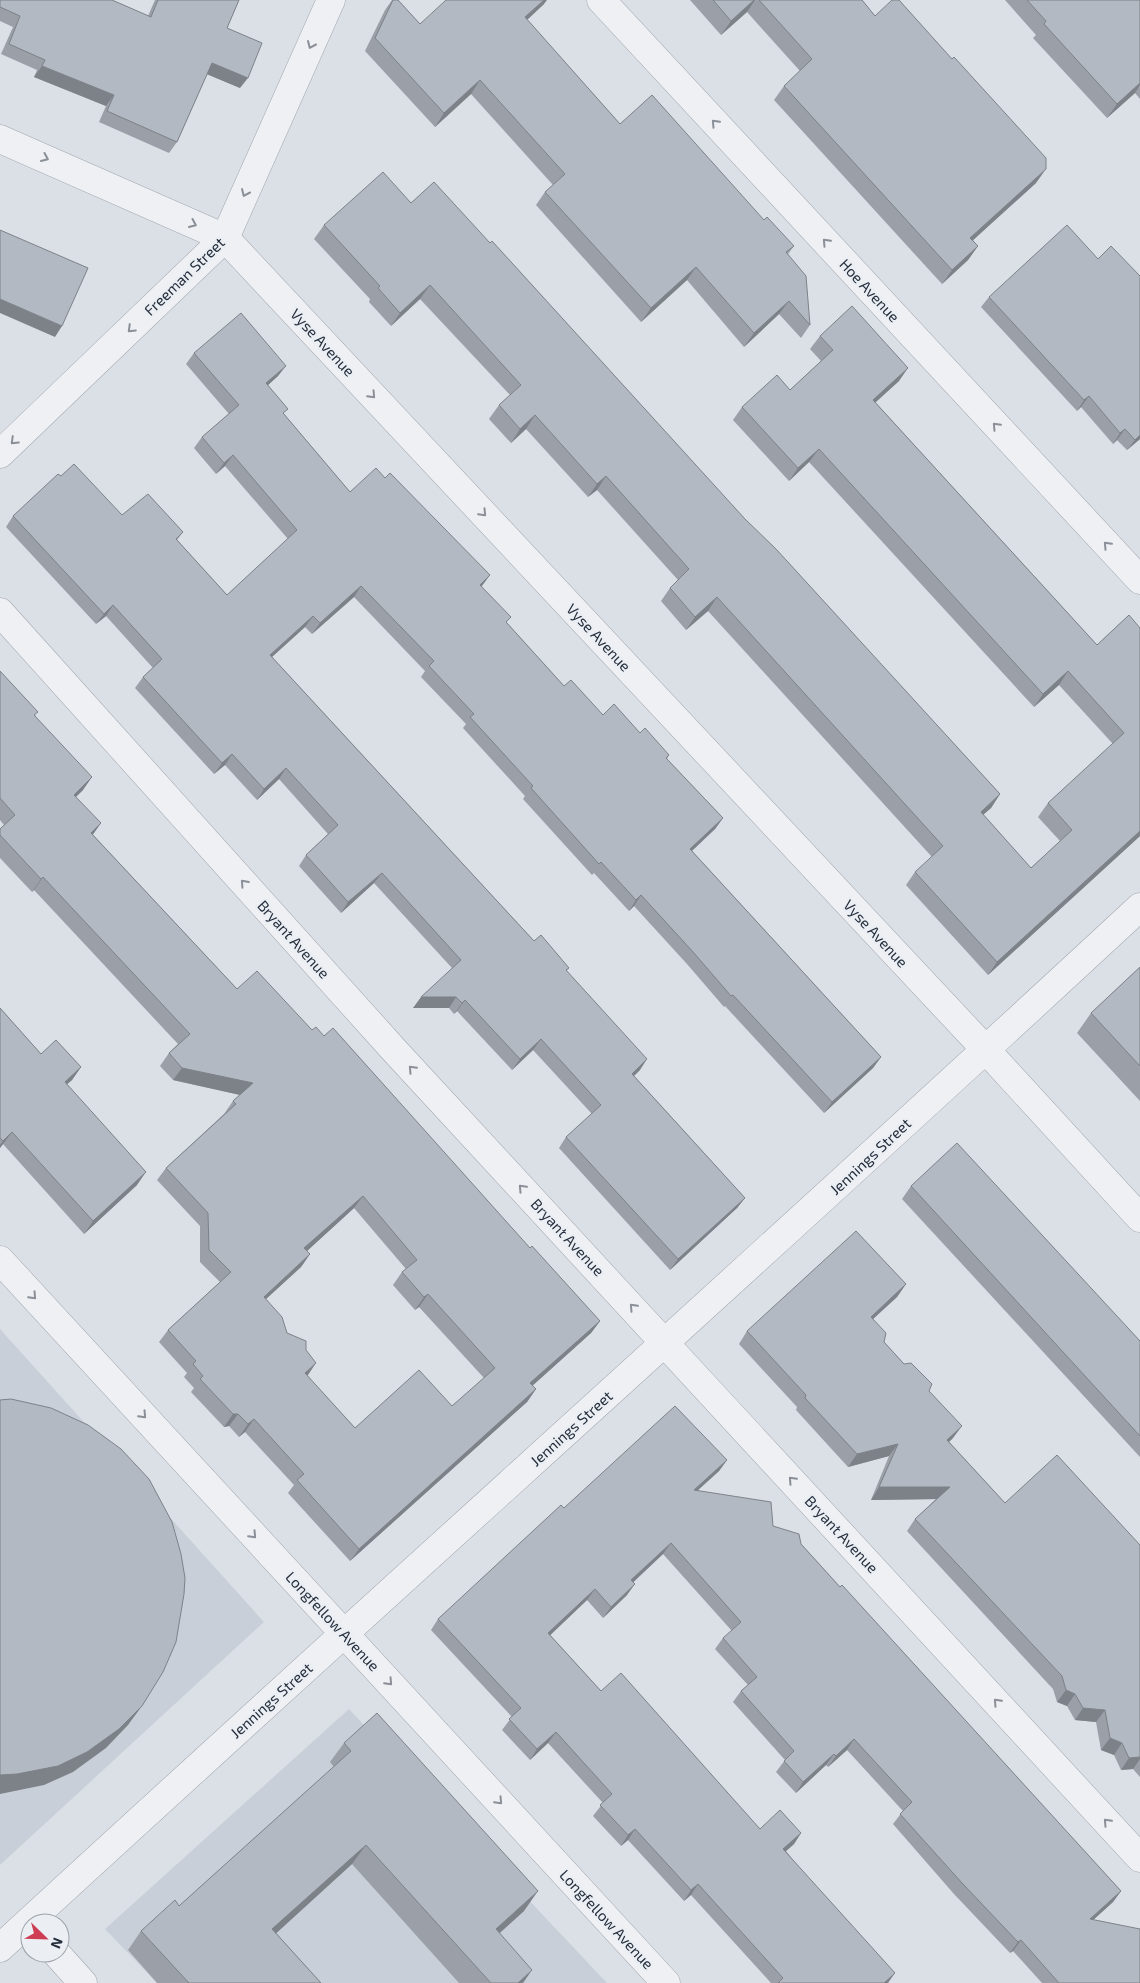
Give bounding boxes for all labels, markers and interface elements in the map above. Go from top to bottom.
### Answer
one-way arrow [307,40,317,49]
one-way arrow [712,120,721,129]
one-way arrow [40,152,49,163]
one-way arrow [241,188,252,197]
one-way arrow [188,217,197,228]
street label: Freeman Street [140,233,228,319]
one-way arrow [823,239,832,248]
street label: Hoe Avenue [836,255,904,325]
street label: Vyse Avenue [287,304,359,380]
one-way arrow [128,323,137,332]
one-way arrow [366,389,375,398]
one-way arrow [993,422,1002,431]
one-way arrow [10,435,19,444]
one-way arrow [477,508,486,517]
one-way arrow [1104,541,1113,550]
street label: Vyse Avenue [563,599,635,675]
one-way arrow [241,880,250,889]
street label: Vyse Avenue [840,895,912,971]
street label: Bryant Avenue [254,896,334,982]
one-way arrow [409,1065,418,1074]
street label: Jennings Street [826,1114,914,1198]
one-way arrow [519,1184,528,1193]
street label: Bryant Avenue [528,1195,608,1279]
one-way arrow [27,1290,36,1299]
one-way arrow [630,1304,639,1313]
street label: Jennings Street [526,1386,616,1469]
one-way arrow [137,1410,146,1419]
one-way arrow [789,1476,798,1485]
street label: Bryant Avenue [802,1492,882,1576]
one-way arrow [247,1529,256,1538]
street label: Longfellow Avenue [282,1567,384,1675]
street label: Jennings Street [226,1658,316,1741]
one-way arrow [383,1676,392,1685]
one-way arrow [994,1699,1003,1708]
one-way arrow [493,1796,502,1805]
one-way arrow [1104,1819,1113,1828]
street label: Longfellow Avenue [556,1865,658,1973]
north arrow [20,1913,70,1963]
text: N [48,1935,67,1951]

